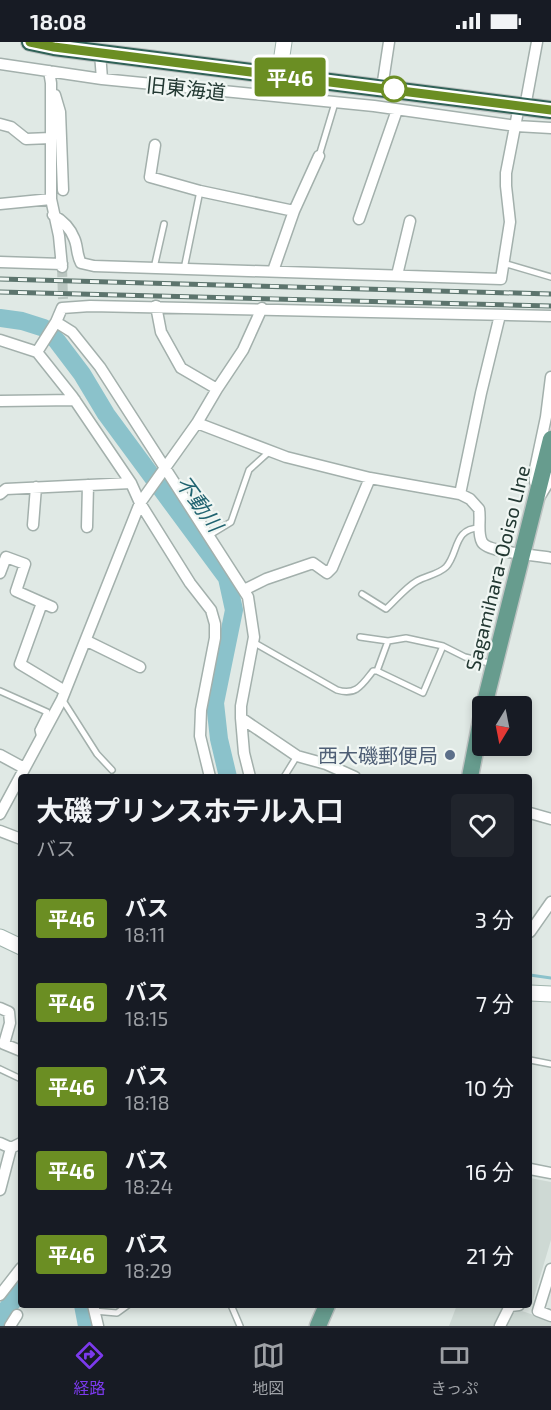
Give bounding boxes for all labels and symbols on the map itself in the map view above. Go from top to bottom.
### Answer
line badge: 平46 [256,57,324,96]
street label: 旧東海道 [145,72,227,104]
unlabelled marker [381,76,407,102]
street label: Sagamihara-Ooiso LIne [460,463,534,673]
water label: 不動川 [171,470,230,537]
north arrow [472,696,532,756]
place label: 西大磯郵便局 [318,743,438,767]
marker: 西大磯郵便局 [443,748,457,762]

